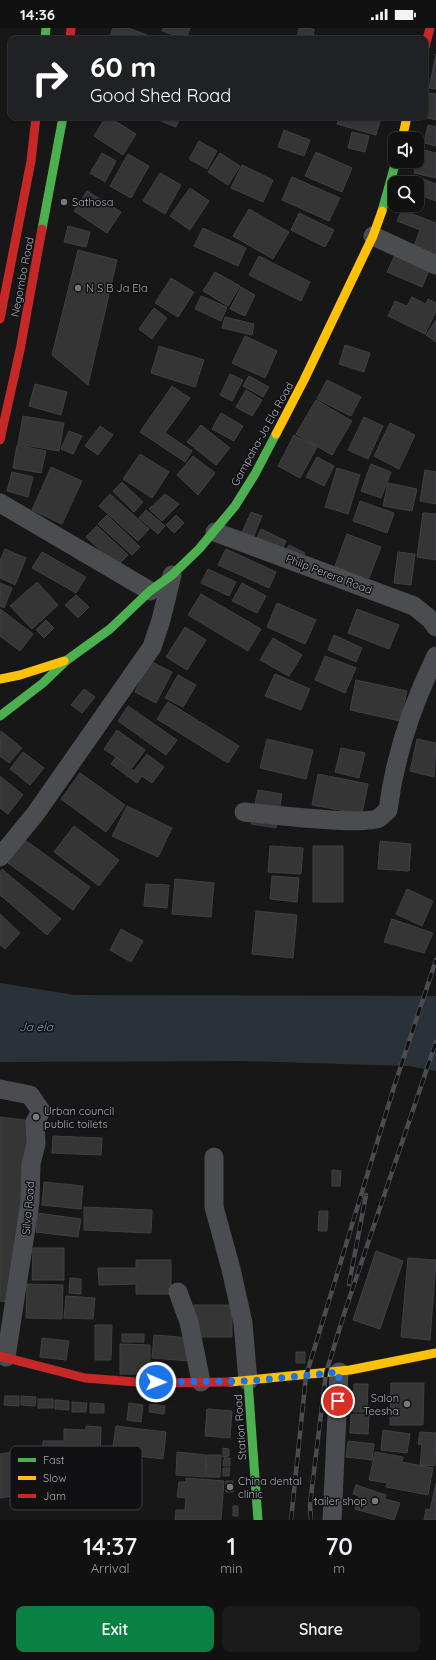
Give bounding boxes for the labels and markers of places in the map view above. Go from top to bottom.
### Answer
place label: Sathosa [72,195,113,209]
marker: Sathosa [59,197,69,207]
place label: N S B Ja Ela [86,281,148,295]
marker: N S B Ja Ela [73,283,83,293]
place label: Urban council public toilets [44,1104,114,1131]
marker: Urban council public toilets [31,1112,41,1122]
pin [321,1384,355,1418]
place label: Salon Teesha [363,1391,399,1418]
marker: Salon Teesha [402,1399,412,1409]
place label: China dental clinic [238,1474,302,1501]
marker: China dental clinic [225,1482,235,1492]
place label: tailer shop [314,1494,367,1508]
marker: tailer shop [370,1496,380,1506]

